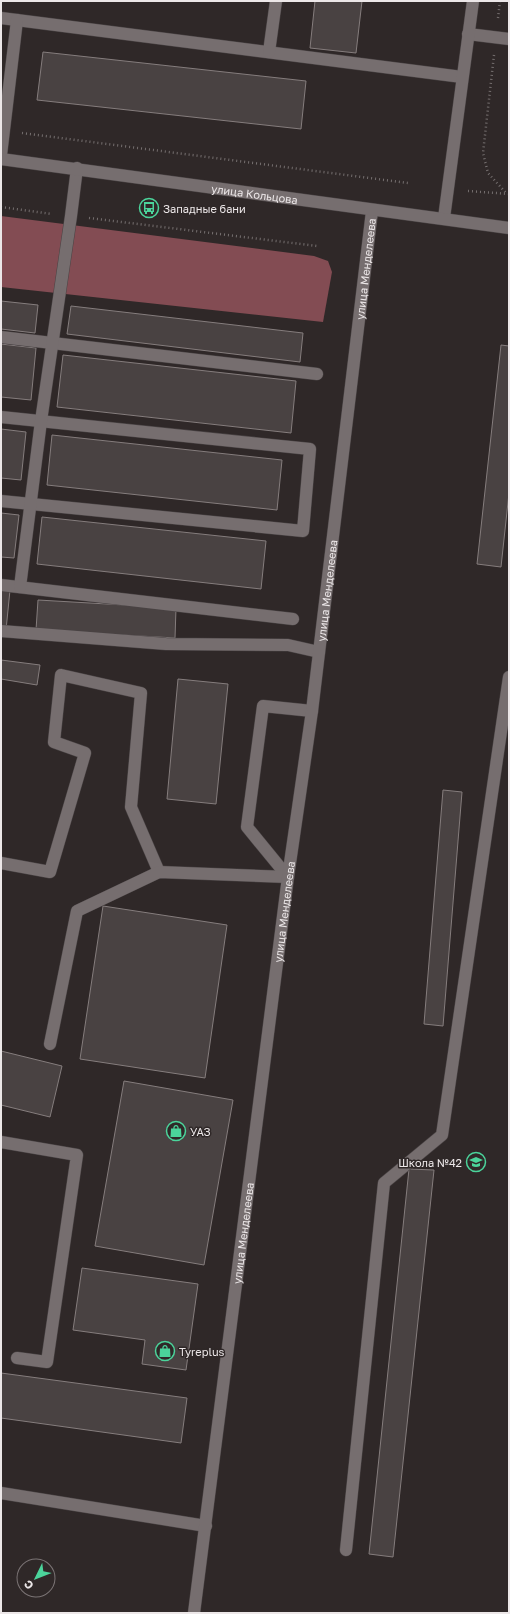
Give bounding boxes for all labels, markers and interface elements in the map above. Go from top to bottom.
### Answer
street label: улица Кольцова [211,181,299,206]
bus stop icon: Западные бани [138,197,160,219]
place label: Западные бани [163,202,246,215]
street label: улица Менделеева [353,217,378,320]
street label: улица Менделеева [314,539,339,642]
street label: улица Менделеева [271,860,297,963]
shop icon: УАЗ [165,1120,187,1142]
place label: УАЗ [190,1125,211,1138]
school or university icon: Школа №42 [465,1151,487,1173]
place label: Школа №42 [398,1156,462,1169]
street label: улица Менделеева [230,1182,255,1285]
shop icon: Tyreplus [154,1340,176,1362]
place label: Tyreplus [179,1345,225,1358]
north arrow [16,1558,56,1598]
text: С [21,1578,36,1592]

